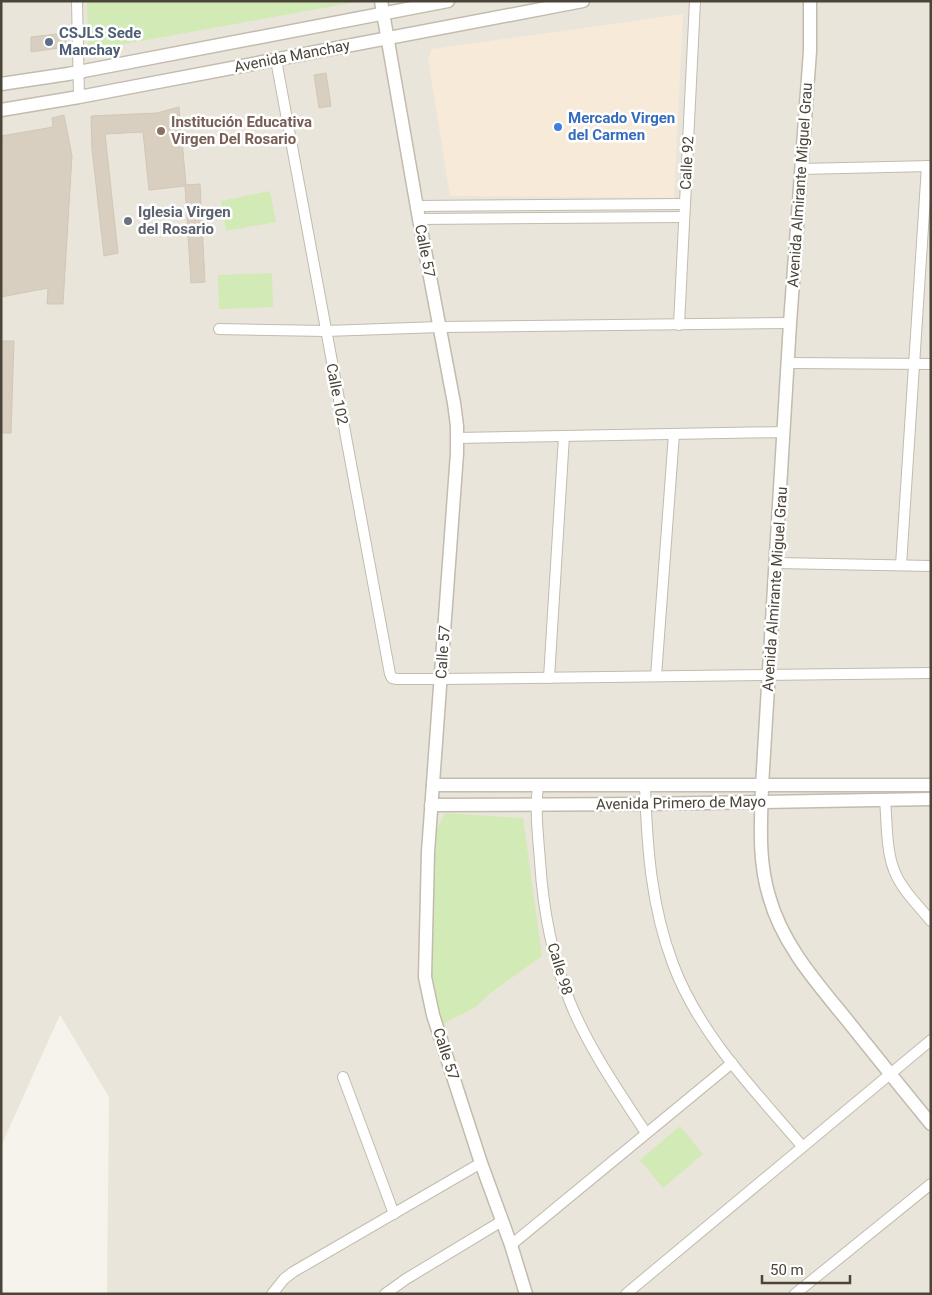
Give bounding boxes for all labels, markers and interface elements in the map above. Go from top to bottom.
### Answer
place label: CSJLS Sede Manchay [59,24,141,59]
marker: CSJLS Sede Manchay [43,36,55,48]
street label: Avenida Manchay [233,36,351,76]
street label: Avenida Almirante Miguel Grau [784,82,816,288]
place label: Mercado Virgen del Carmen [568,109,675,144]
place label: Institución Educativa Virgen Del Rosario [171,113,312,148]
marker: Mercado Virgen del Carmen [552,121,564,133]
marker: Institución Educativa Virgen Del Rosario [155,125,167,137]
street label: Calle 92 [677,136,697,190]
place label: Iglesia Virgen del Rosario [138,203,231,238]
marker: Iglesia Virgen del Rosario [122,215,134,227]
street label: Calle 57 [411,223,439,279]
street label: Calle 102 [322,362,352,426]
street label: Avenida Almirante Miguel Grau [759,486,791,692]
street label: Calle 57 [432,625,454,679]
street label: Avenida Primero de Mayo [596,793,766,813]
street label: Calle 98 [544,941,576,997]
street label: Calle 57 [429,1026,463,1082]
scale bar [762,1252,850,1284]
text: 50 m [770,1261,804,1279]

